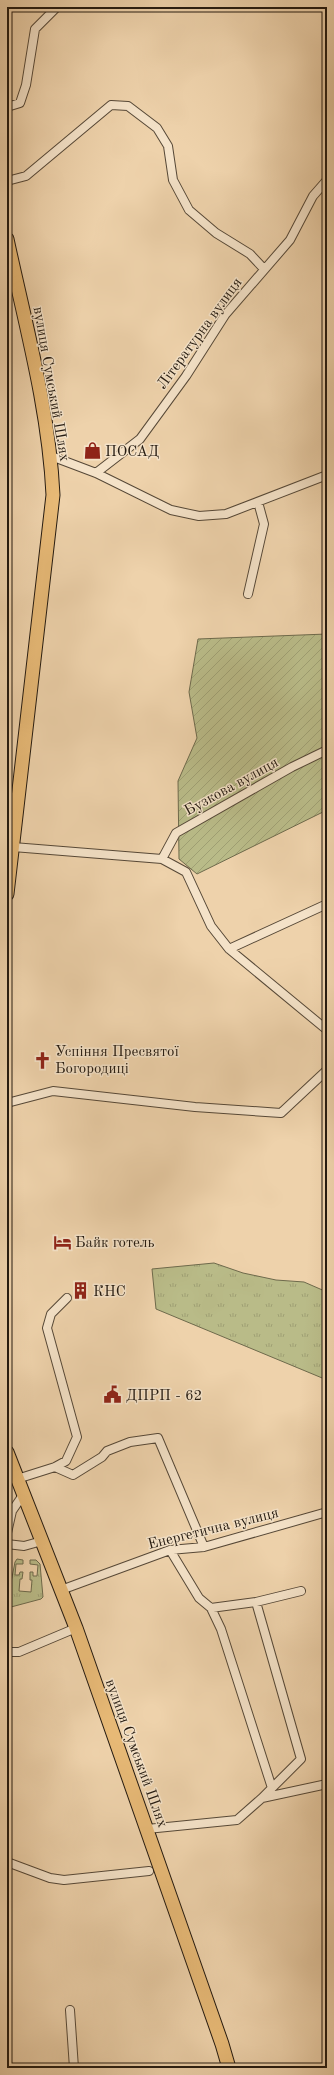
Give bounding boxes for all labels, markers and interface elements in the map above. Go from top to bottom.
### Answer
street label: Літературна вулиця [155,275,246,392]
street label: вулиця Сумський Шлях [29,306,72,463]
shop icon: ПОСАД [82,441,102,461]
place label: ПОСАД [105,445,159,460]
street label: Бузкова вулиця [182,755,281,819]
place label: Успіння Пресвятої Богородиці [55,1045,179,1077]
church icon: Успіння Пресвятої Богородиці [32,1050,52,1070]
hotel icon: Байк готель [52,1232,72,1252]
place label: Байк готель [75,1236,155,1251]
building icon: КНС [70,1281,90,1301]
place label: КНС [93,1285,126,1300]
public building icon: ДПРП - 62 [103,1385,123,1405]
place label: ДПРП - 62 [126,1389,202,1404]
street label: Енергетична вулиця [146,1506,281,1553]
street label: вулиця Сумський Шлях [102,1677,170,1830]

